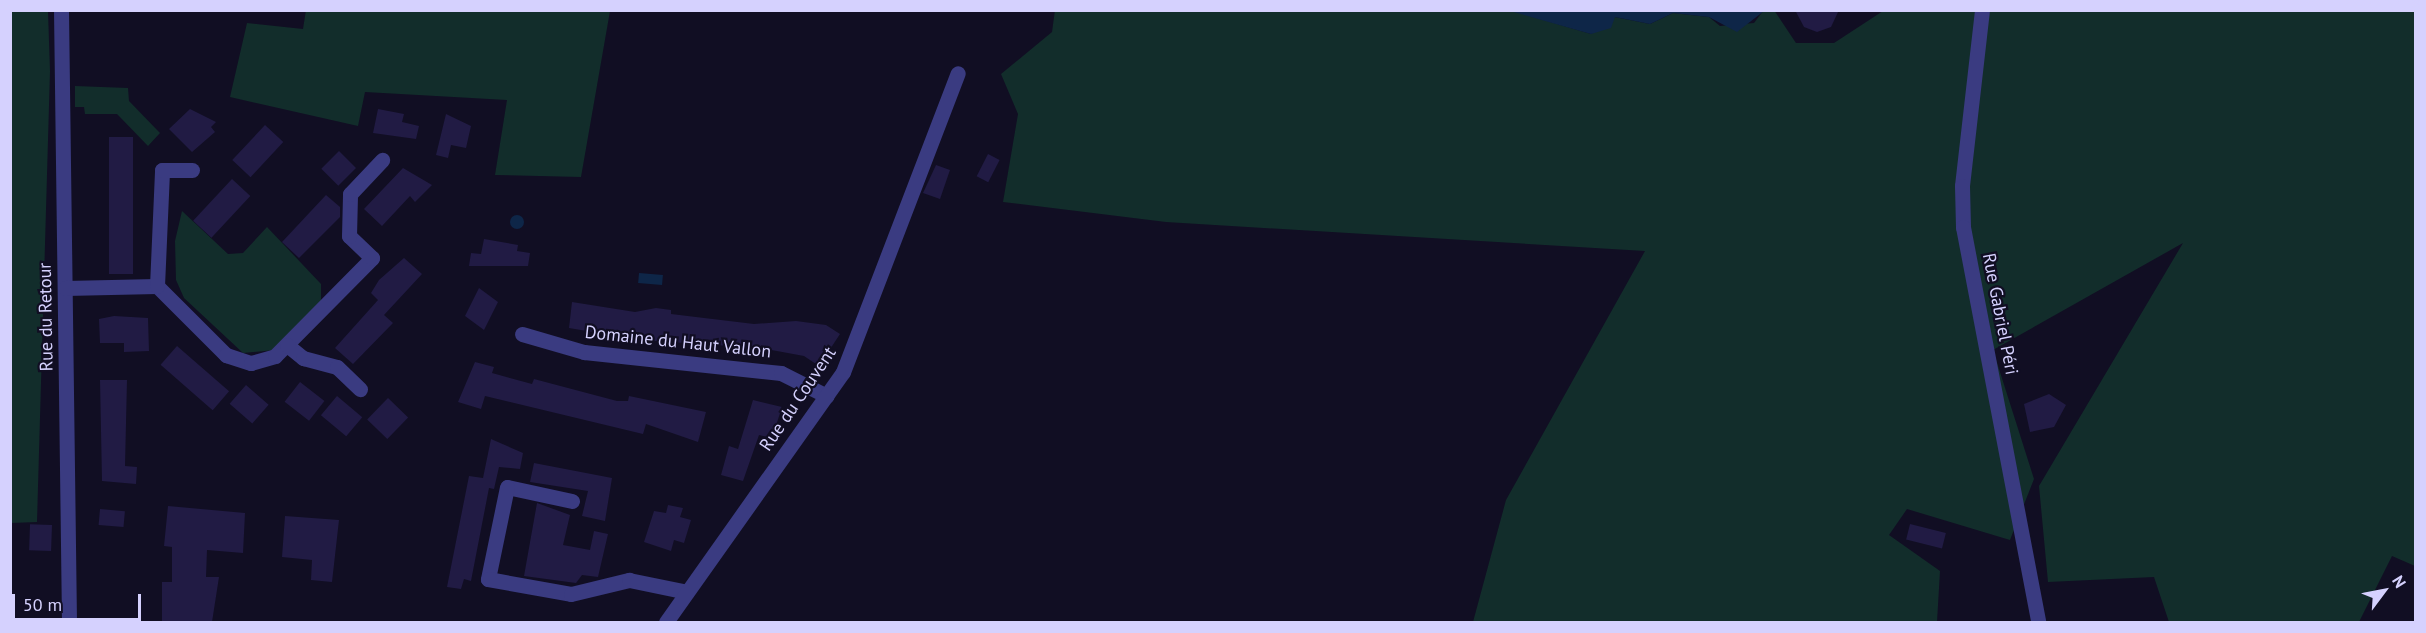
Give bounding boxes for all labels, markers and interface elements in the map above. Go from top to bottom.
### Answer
street label: Rue Gabriel Péri [1978,251,2022,377]
street label: Rue du Retour [34,262,58,372]
street label: Domaine du Haut Vallon [584,321,772,363]
street label: Rue du Couvent [755,343,841,455]
north arrow [2354,561,2414,621]
text: N [2388,572,2411,591]
scale bar [15,582,144,620]
text: 50 m [23,593,62,616]

